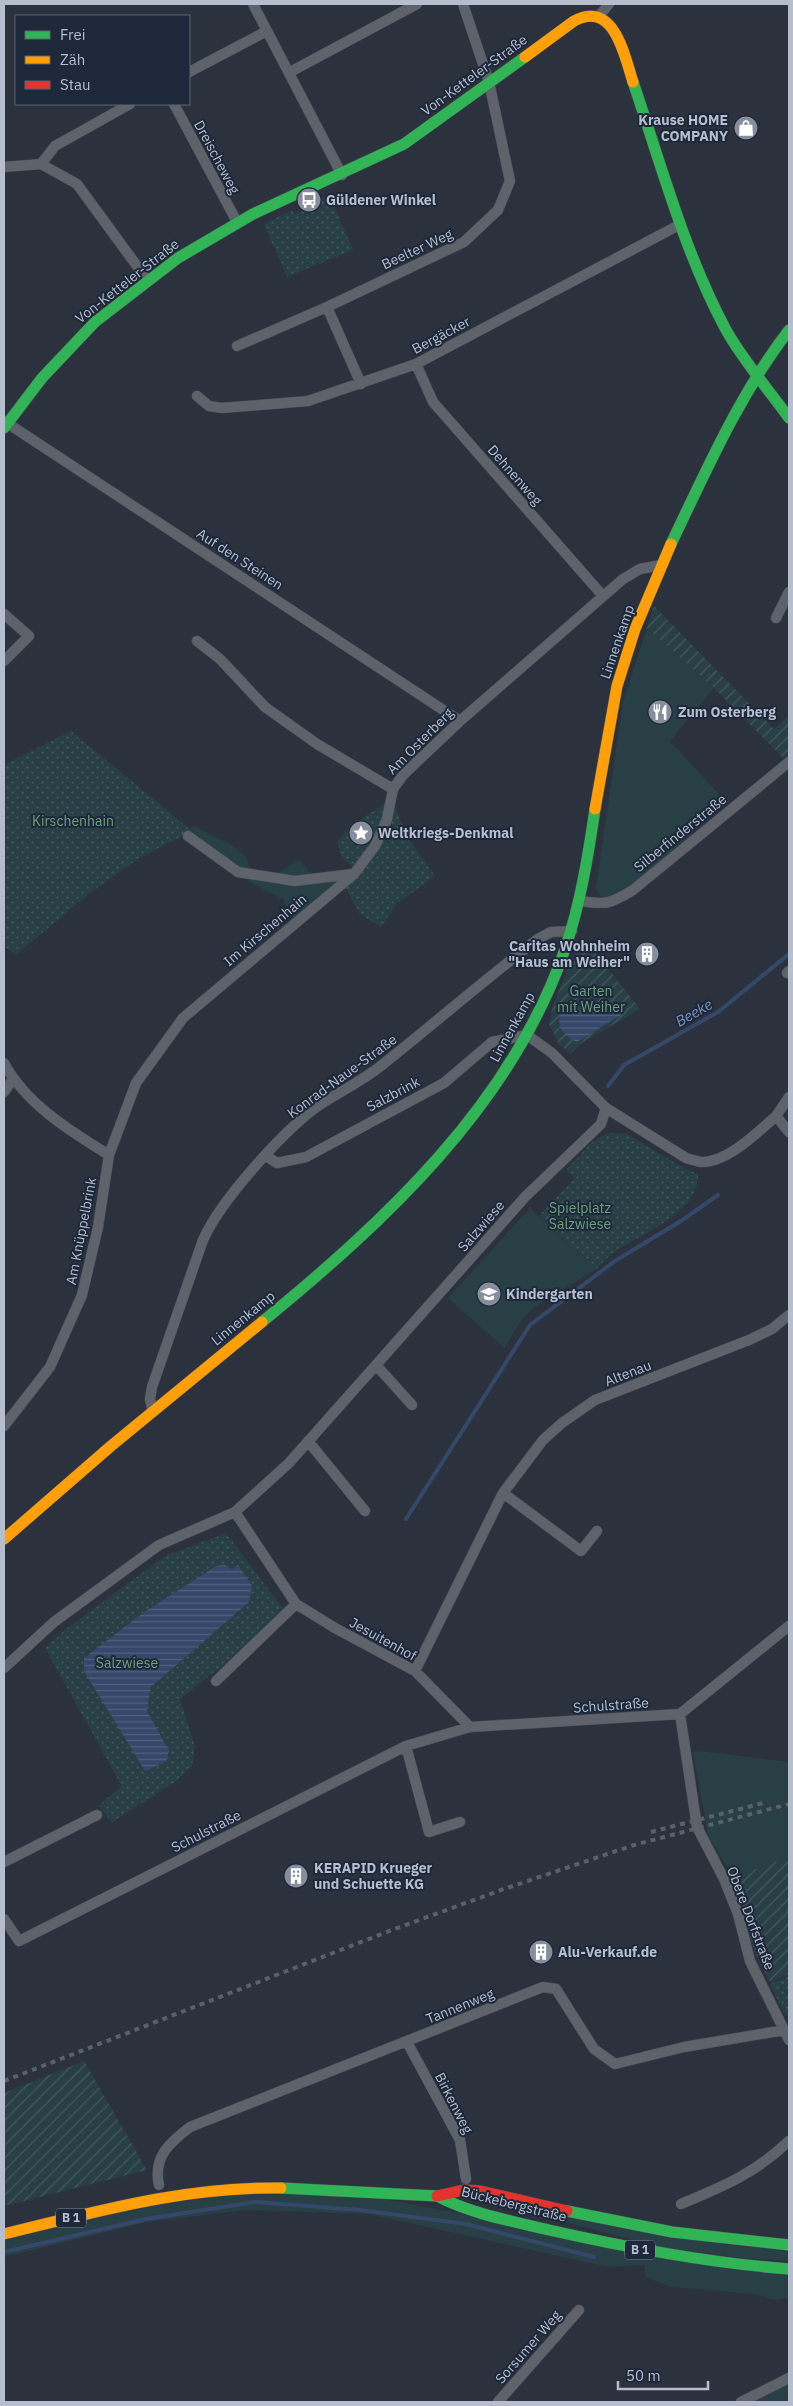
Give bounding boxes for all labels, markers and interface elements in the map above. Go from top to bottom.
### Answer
legend [15,15,190,105]
text: Frei [60,25,86,44]
street label: Von-Ketteler-Straße [417,30,531,120]
text: Zäh [60,50,85,69]
text: Stau [60,75,91,94]
place label: Krause HOME COMPANY [638,111,728,145]
shop icon: Krause HOME COMPANY [733,115,759,141]
street label: Dreischeweg [190,117,244,197]
bus stop icon: Güldener Winkel [296,187,322,213]
place label: Güldener Winkel [326,191,436,209]
street label: Beelter Weg [378,224,456,273]
street label: Von-Ketteler-Straße [71,235,183,327]
street label: Bergäcker [409,312,473,358]
street label: Dehnenweg [484,441,547,509]
street label: Auf den Steinen [193,524,287,594]
street label: Linnenkamp [596,603,638,681]
restaurant icon: Zum Osterberg [647,699,673,725]
place label: Zum Osterberg [678,703,776,721]
street label: Am Osterberg [383,704,457,778]
street label: Silberfinderstraße [630,790,730,876]
park label: Kirschenhain [32,812,114,830]
place icon: Weltkriegs-Denkmal [348,820,374,846]
place label: Weltkriegs-Denkmal [378,824,513,842]
street label: Im Kirschenhain [220,890,310,970]
place label: Caritas Wohnheim "Haus am Weiher" [508,937,630,971]
building icon: Caritas Wohnheim "Haus am Weiher" [634,941,660,967]
park label: Garten mit Weiher [557,982,625,1016]
street label: Linnenkamp [485,989,539,1065]
water label: Beeke [672,994,716,1031]
street label: Konrad-Naue-Straße [284,1030,401,1122]
street label: Salzbrink [363,1072,423,1116]
street label: Am Knüppelbrink [62,1175,100,1286]
street label: Salzwiese [454,1196,508,1255]
park label: Spielplatz Salzwiese [549,1199,612,1233]
school or university icon: Kindergarten [476,1281,502,1307]
place label: Kindergarten [506,1285,593,1303]
street label: Linnenkamp [207,1287,279,1349]
street label: Altenau [602,1356,654,1390]
street label: Jesuitenhof [346,1613,420,1665]
park label: Salzwiese [96,1654,158,1672]
street label: Schulstraße [573,1693,650,1717]
street label: Schulstraße [168,1806,244,1856]
place label: KERAPID Krueger und Schuette KG [314,1859,433,1893]
building icon: KERAPID Krueger und Schuette KG [283,1863,309,1889]
street label: Obere Dorfstraße [723,1864,779,1973]
building icon: Alu-Verkauf.de [528,1939,554,1965]
place label: Alu-Verkauf.de [558,1943,657,1961]
street label: Tannenweg [423,1984,497,2028]
street label: Birkenweg [431,2069,477,2137]
street label: Bückebergstraße [460,2182,569,2226]
road number: B 1 [56,2208,86,2228]
road number: B 1 [625,2240,655,2260]
street label: Sorsumer Weg [491,2306,565,2387]
scale bar [618,2358,708,2390]
text: 50 m [626,2366,661,2385]

